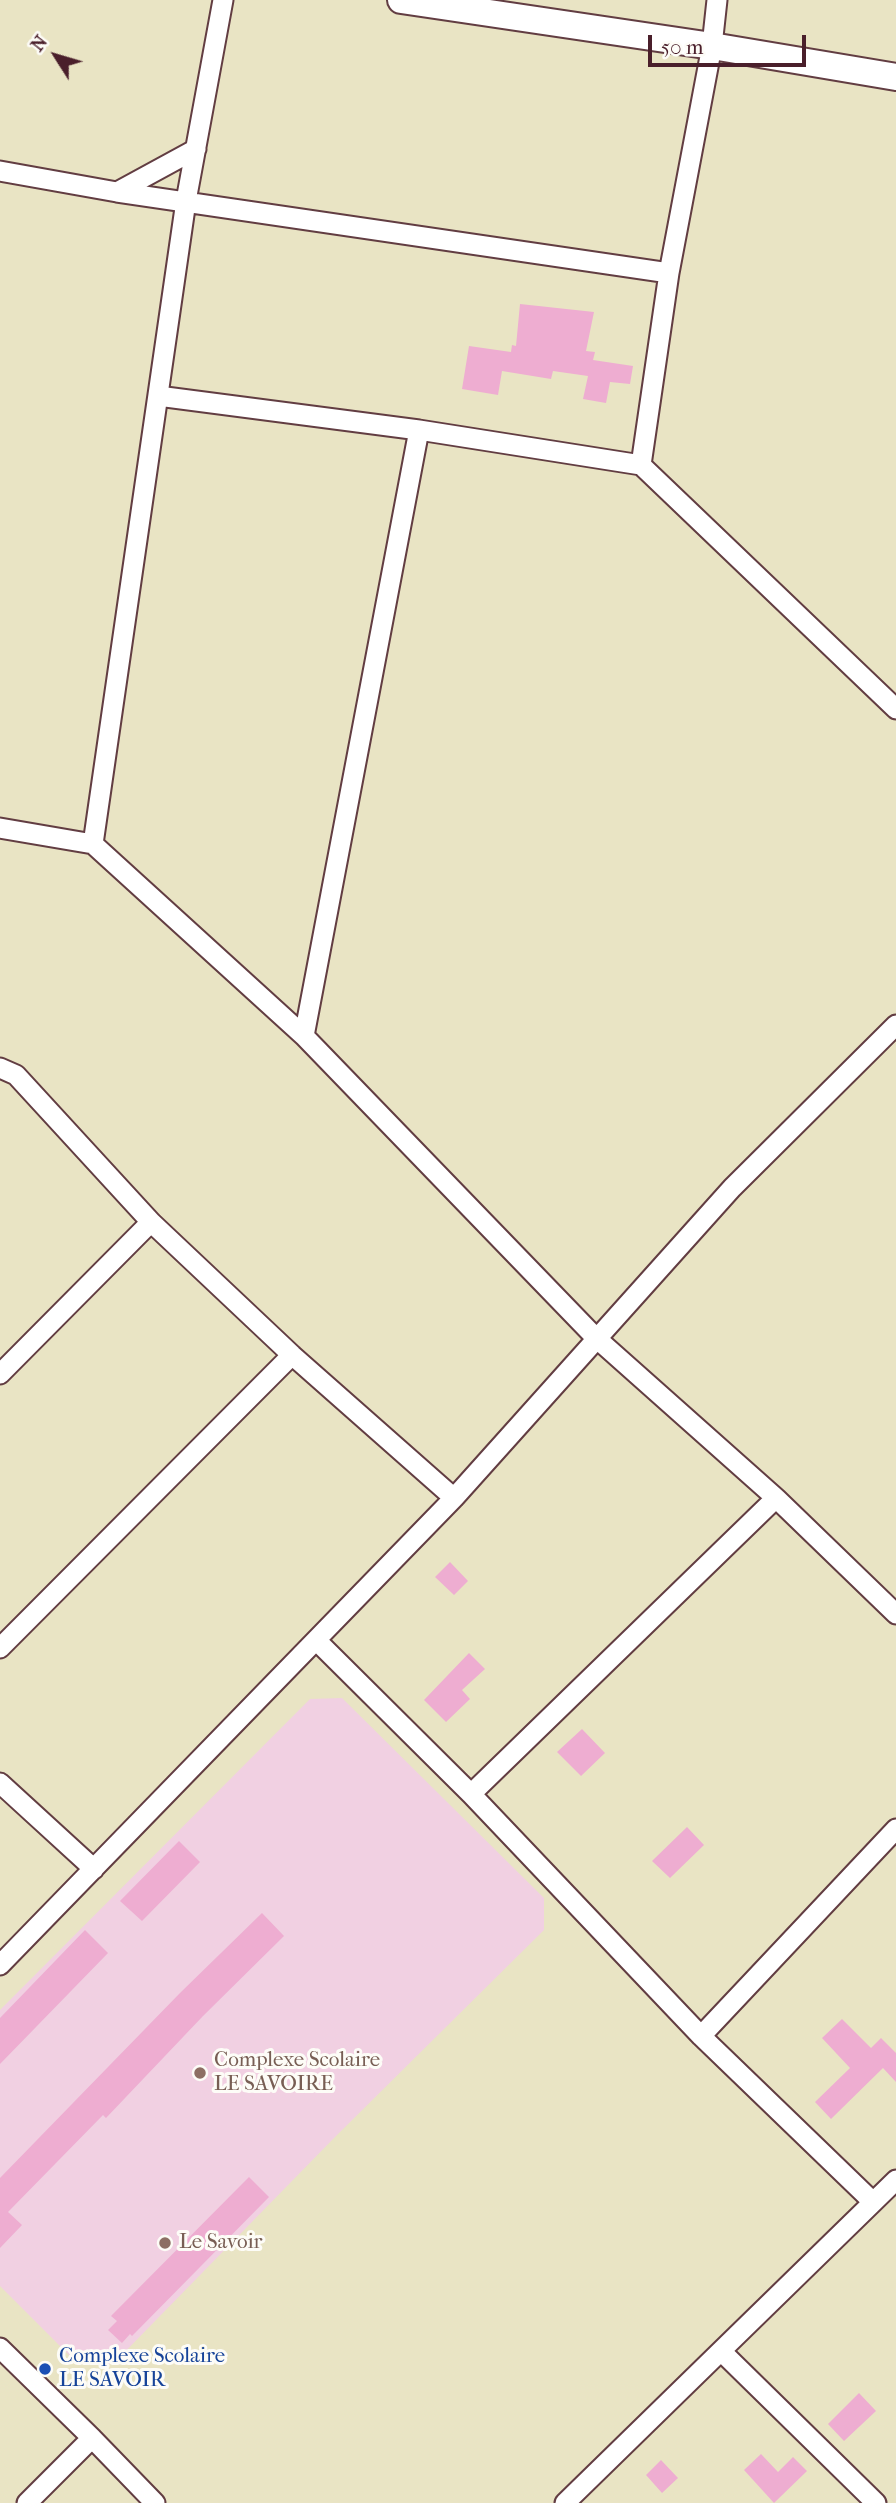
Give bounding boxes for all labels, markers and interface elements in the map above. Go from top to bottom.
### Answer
north arrow [21,21,91,91]
scale bar [651,21,808,65]
text: N [26,31,52,56]
text: 50 m [661,35,704,59]
place label: Complexe Scolaire LE SAVOIRE [214,2048,380,2098]
marker: Complexe Scolaire LE SAVOIRE [192,2065,208,2081]
place label: Le Savoir [179,2230,263,2256]
marker: Le Savoir [157,2235,173,2251]
place label: Complexe Scolaire LE SAVOIR [59,2344,225,2394]
marker: Complexe Scolaire LE SAVOIR [37,2361,53,2377]

